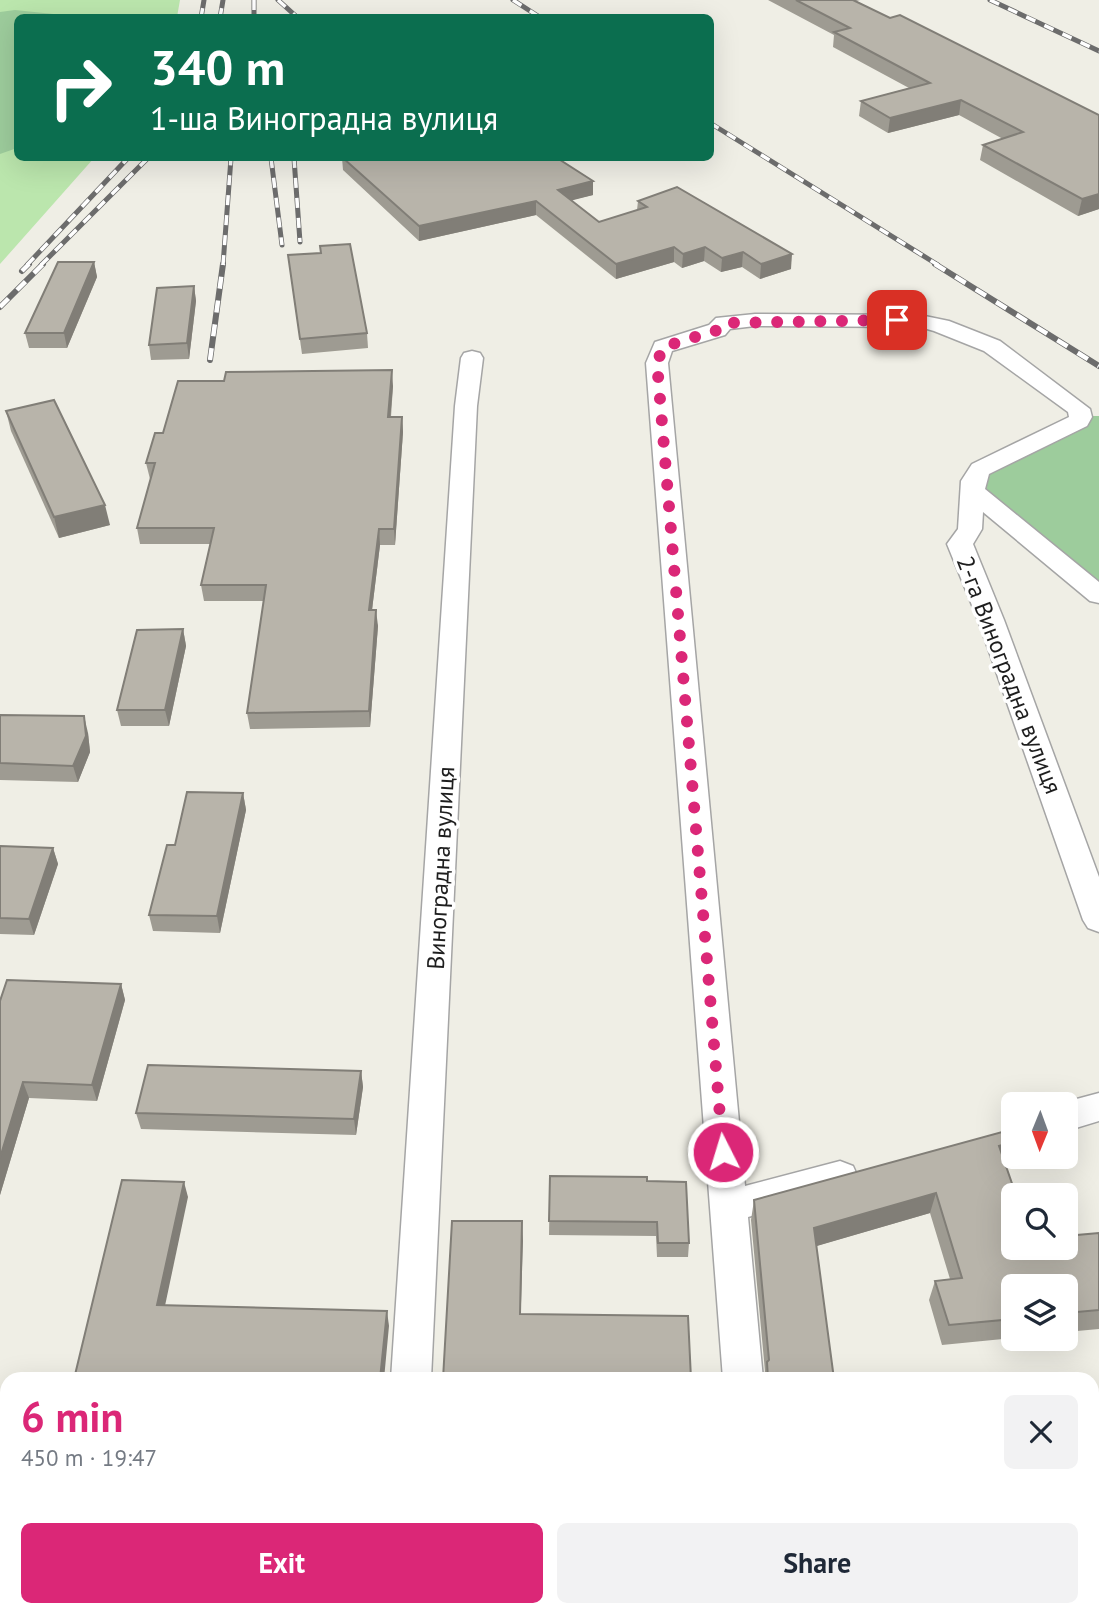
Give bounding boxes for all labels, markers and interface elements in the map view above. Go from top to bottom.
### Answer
text: 340 m [150,35,285,99]
icon: right [35,42,126,133]
text: 1-ша Виноградна вулиця [150,97,498,139]
pin [867,290,927,350]
icon: arrive [878,301,916,339]
street label: 2-га Виноградна вулиця [950,551,1069,798]
street label: Виноградна вулиця [420,766,461,970]
north arrow [1001,1092,1078,1169]
map controls [1001,1092,1078,1351]
position arrow [686,1115,760,1189]
button: search [1001,1183,1078,1260]
button: layers [1001,1274,1078,1351]
text: 6 min [21,1389,123,1444]
button: close [1004,1395,1078,1469]
text: 450 m · 19:47 [21,1443,157,1472]
button: Exit [21,1523,543,1603]
button: Share [557,1523,1078,1603]

